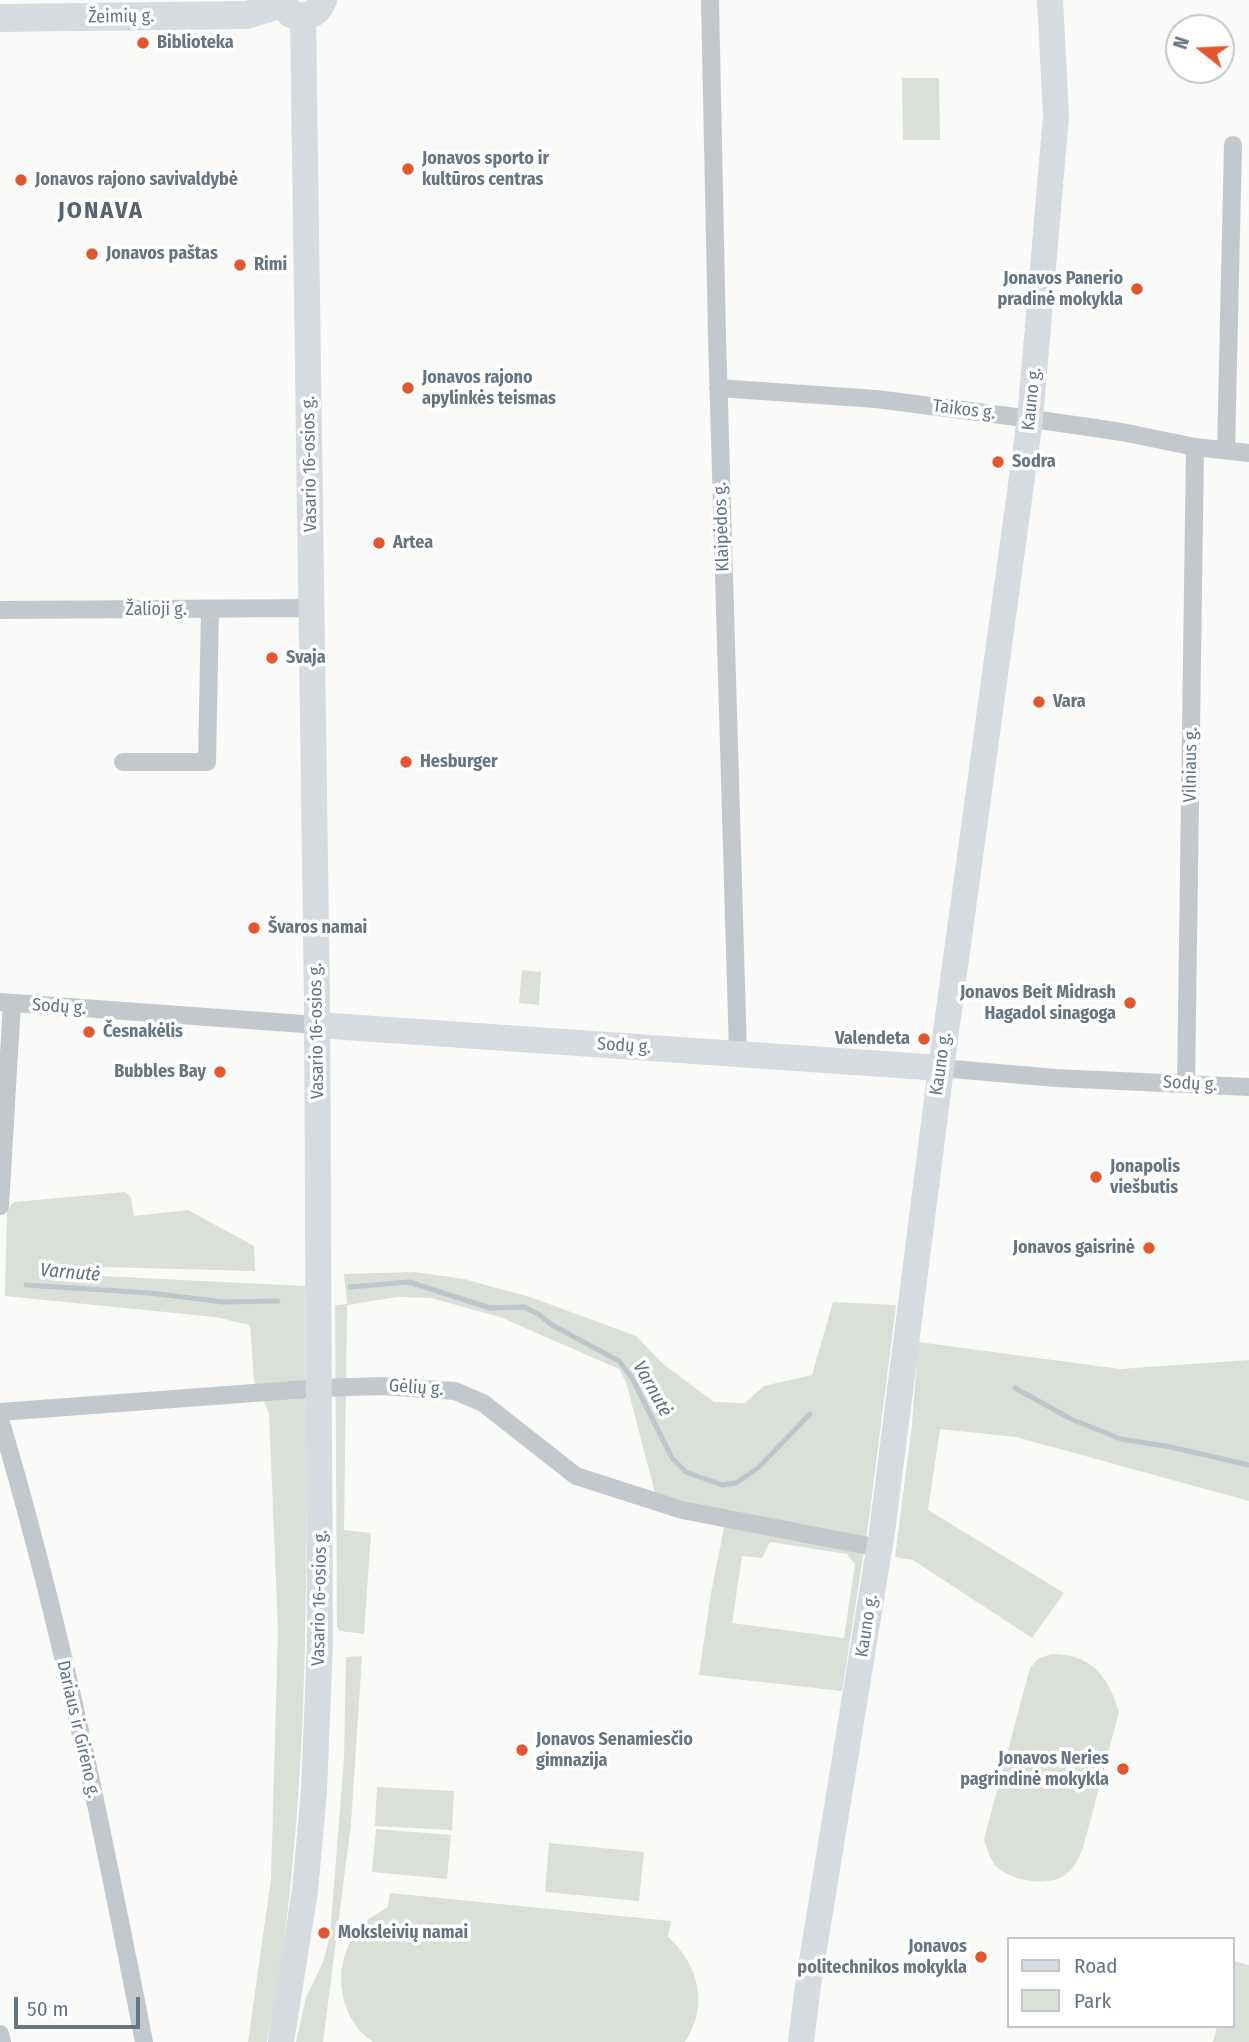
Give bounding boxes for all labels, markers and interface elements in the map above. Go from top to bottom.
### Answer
street label: Žeimių g. [88,6,154,28]
north arrow [1165,14,1235,84]
place label: Biblioteka [157,32,234,54]
text: N [1169,34,1194,52]
marker: Biblioteka [135,35,151,51]
place label: Jonavos sporto ir kultūros centras [422,148,549,190]
marker: Jonavos sporto ir kultūros centras [400,161,416,177]
place label: Jonavos rajono savivaldybė [35,169,238,191]
marker: Jonavos rajono savivaldybė [13,172,29,188]
district label: JONAVA [59,197,143,225]
place label: Jonavos paštas [106,243,218,265]
marker: Jonavos paštas [84,246,100,262]
place label: Rimi [254,254,287,276]
marker: Rimi [232,257,248,273]
place label: Jonavos Panerio pradinė mokykla [997,268,1123,310]
marker: Jonavos Panerio pradinė mokykla [1129,281,1145,297]
street label: Kauno g. [1018,366,1046,432]
place label: Jonavos rajono apylinkės teismas [422,367,556,410]
marker: Jonavos rajono apylinkės teismas [400,380,416,396]
street label: Taikos g. [932,395,996,425]
street label: Vasario 16-osios g. [298,396,322,532]
place label: Sodra [1012,451,1056,473]
marker: Sodra [990,454,1006,470]
street label: Klaipėdos g. [710,482,734,572]
place label: Artea [393,532,433,554]
marker: Artea [371,535,387,551]
street label: Žalioji g. [125,599,187,621]
place label: Svaja [286,647,326,669]
marker: Svaja [264,650,280,666]
place label: Vara [1053,691,1086,713]
marker: Vara [1031,694,1047,710]
street label: Vilniaus g. [1180,727,1202,803]
place label: Hesburger [420,751,498,773]
marker: Hesburger [398,754,414,770]
place label: Švaros namai [268,917,367,939]
marker: Švaros namai [246,920,262,936]
street label: Vasario 16-osios g. [305,963,329,1099]
place label: Jonavos Beit Midrash Hagadol sinagoga [960,982,1116,1024]
street label: Sodų g. [31,994,87,1020]
marker: Jonavos Beit Midrash Hagadol sinagoga [1122,995,1138,1011]
place label: Česnakėlis [103,1021,183,1043]
marker: Česnakėlis [81,1024,97,1040]
place label: Valendeta [835,1028,910,1050]
marker: Valendeta [916,1031,932,1047]
street label: Kauno g. [926,1031,956,1097]
street label: Sodų g. [596,1033,652,1059]
place label: Bubbles Bay [114,1061,206,1083]
marker: Bubbles Bay [212,1064,228,1080]
street label: Sodų g. [1162,1072,1218,1096]
place label: Jonapolis viešbutis [1110,1156,1180,1198]
marker: Jonapolis viešbutis [1088,1169,1104,1185]
place label: Jonavos gaisrinė [1013,1237,1135,1259]
marker: Jonavos gaisrinė [1141,1240,1157,1256]
water label: Varnutė [39,1259,101,1287]
water label: Varnutė [627,1357,677,1421]
street label: Gėlių g. [388,1375,444,1401]
street label: Vasario 16-osios g. [308,1530,332,1666]
street label: Kauno g. [851,1593,883,1659]
street label: Dariaus ir Girėno g. [52,1658,104,1800]
place label: Jonavos Senamiesčio gimnazija [536,1729,693,1772]
marker: Jonavos Senamiesčio gimnazija [514,1742,530,1758]
place label: Jonavos Neries pagrindinė mokykla [960,1748,1109,1790]
marker: Jonavos Neries pagrindinė mokykla [1115,1761,1131,1777]
place label: Moksleivių namai [338,1922,468,1944]
marker: Moksleivių namai [316,1925,332,1941]
place label: Jonavos politechnikos mokykla [797,1936,967,1979]
legend [1007,1937,1235,2028]
marker: Jonavos politechnikos mokykla [973,1949,989,1965]
text: Road [1074,1953,1118,1979]
scale bar [18,1982,144,2026]
text: Park [1074,1988,1111,2014]
text: 50 m [27,1996,69,2022]

